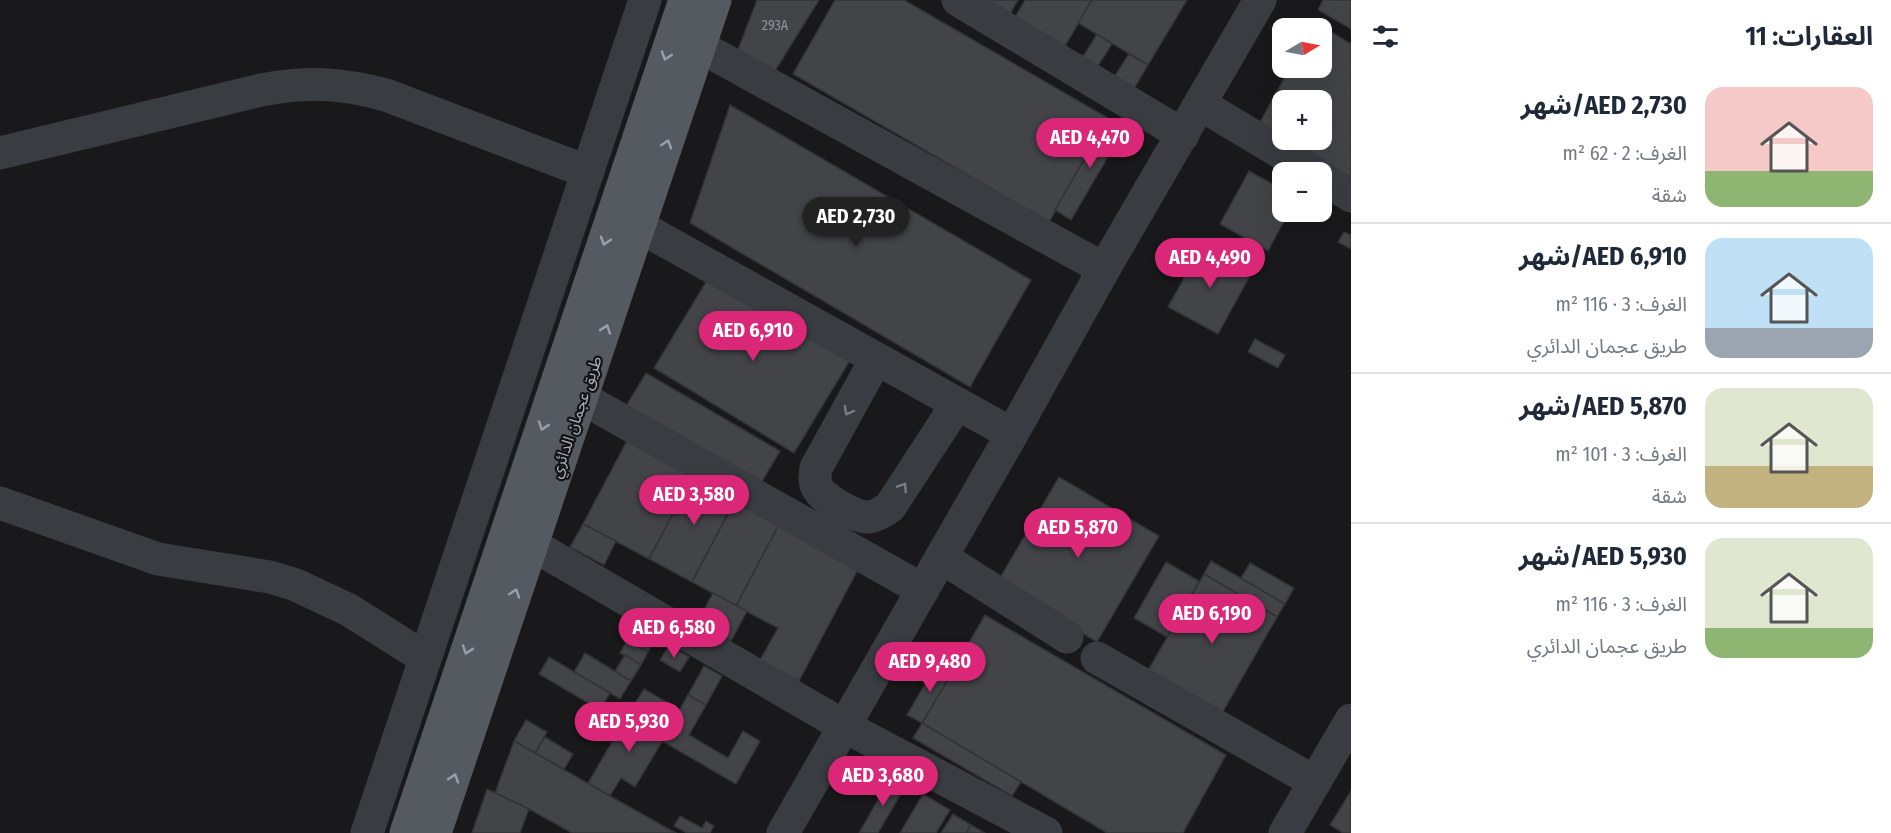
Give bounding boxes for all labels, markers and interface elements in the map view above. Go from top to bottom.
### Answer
house number: 293A [762,17,789,34]
north arrow [1272,18,1332,78]
map controls [1272,18,1332,222]
icon: filters [1369,20,1402,53]
text: العقارات: 11 [1745,21,1873,52]
one-way arrow [661,50,674,61]
button: + [1272,90,1332,150]
text: AED 2,730/شهر [1521,90,1687,121]
icon: home [1753,111,1825,183]
pin: AED 4,470 [1021,118,1159,169]
text: AED 4,470 [1050,125,1130,149]
one-way arrow [660,139,673,150]
text: الغرف: 2 · 62 m² [1562,141,1687,165]
button: − [1272,162,1332,222]
text: شقة [1652,183,1687,207]
pin: AED 2,730 [787,197,925,248]
text: AED 2,730 [816,204,896,228]
one-way arrow [600,235,612,246]
pin: AED 4,490 [1141,238,1279,289]
text: AED 6,910/شهر [1519,241,1687,272]
text: AED 4,490 [1169,245,1251,269]
icon: home [1753,262,1825,334]
text: الغرف: 3 · 116 m² [1556,292,1687,316]
pin: AED 6,910 [684,311,822,362]
text: AED 6,910 [713,318,793,342]
one-way arrow [598,324,611,335]
text: طريق عجمان الدائري [1527,334,1687,358]
street label: طريق عجمان الدائري [546,353,608,482]
text: AED 5,870/شهر [1519,391,1687,422]
one-way arrow [844,404,855,415]
icon: home [1753,412,1825,484]
one-way arrow [538,420,550,431]
text: الغرف: 3 · 101 m² [1555,442,1687,466]
pin: AED 3,580 [625,475,763,526]
text: AED 3,580 [653,482,735,506]
one-way arrow [895,483,907,493]
text: شقة [1652,484,1687,508]
pin: AED 5,870 [1009,508,1147,559]
text: AED 5,870 [1038,515,1118,539]
text: AED 5,930/شهر [1519,541,1687,572]
icon: home [1753,562,1825,634]
one-way arrow [508,588,521,599]
text: الغرف: 3 · 116 m² [1556,592,1687,616]
pin: AED 6,190 [1143,594,1281,645]
text: AED 6,190 [1172,601,1252,625]
pin: AED 6,580 [605,608,743,659]
text: AED 6,580 [633,615,715,639]
text: طريق عجمان الدائري [1527,634,1687,658]
pin: AED 9,480 [861,642,999,693]
one-way arrow [462,644,475,655]
text: AED 9,480 [889,649,971,673]
pin: AED 5,930 [560,702,698,753]
text: AED 5,930 [589,709,669,733]
pin: AED 3,680 [814,756,952,807]
text: AED 3,680 [842,763,924,787]
one-way arrow [446,773,459,783]

